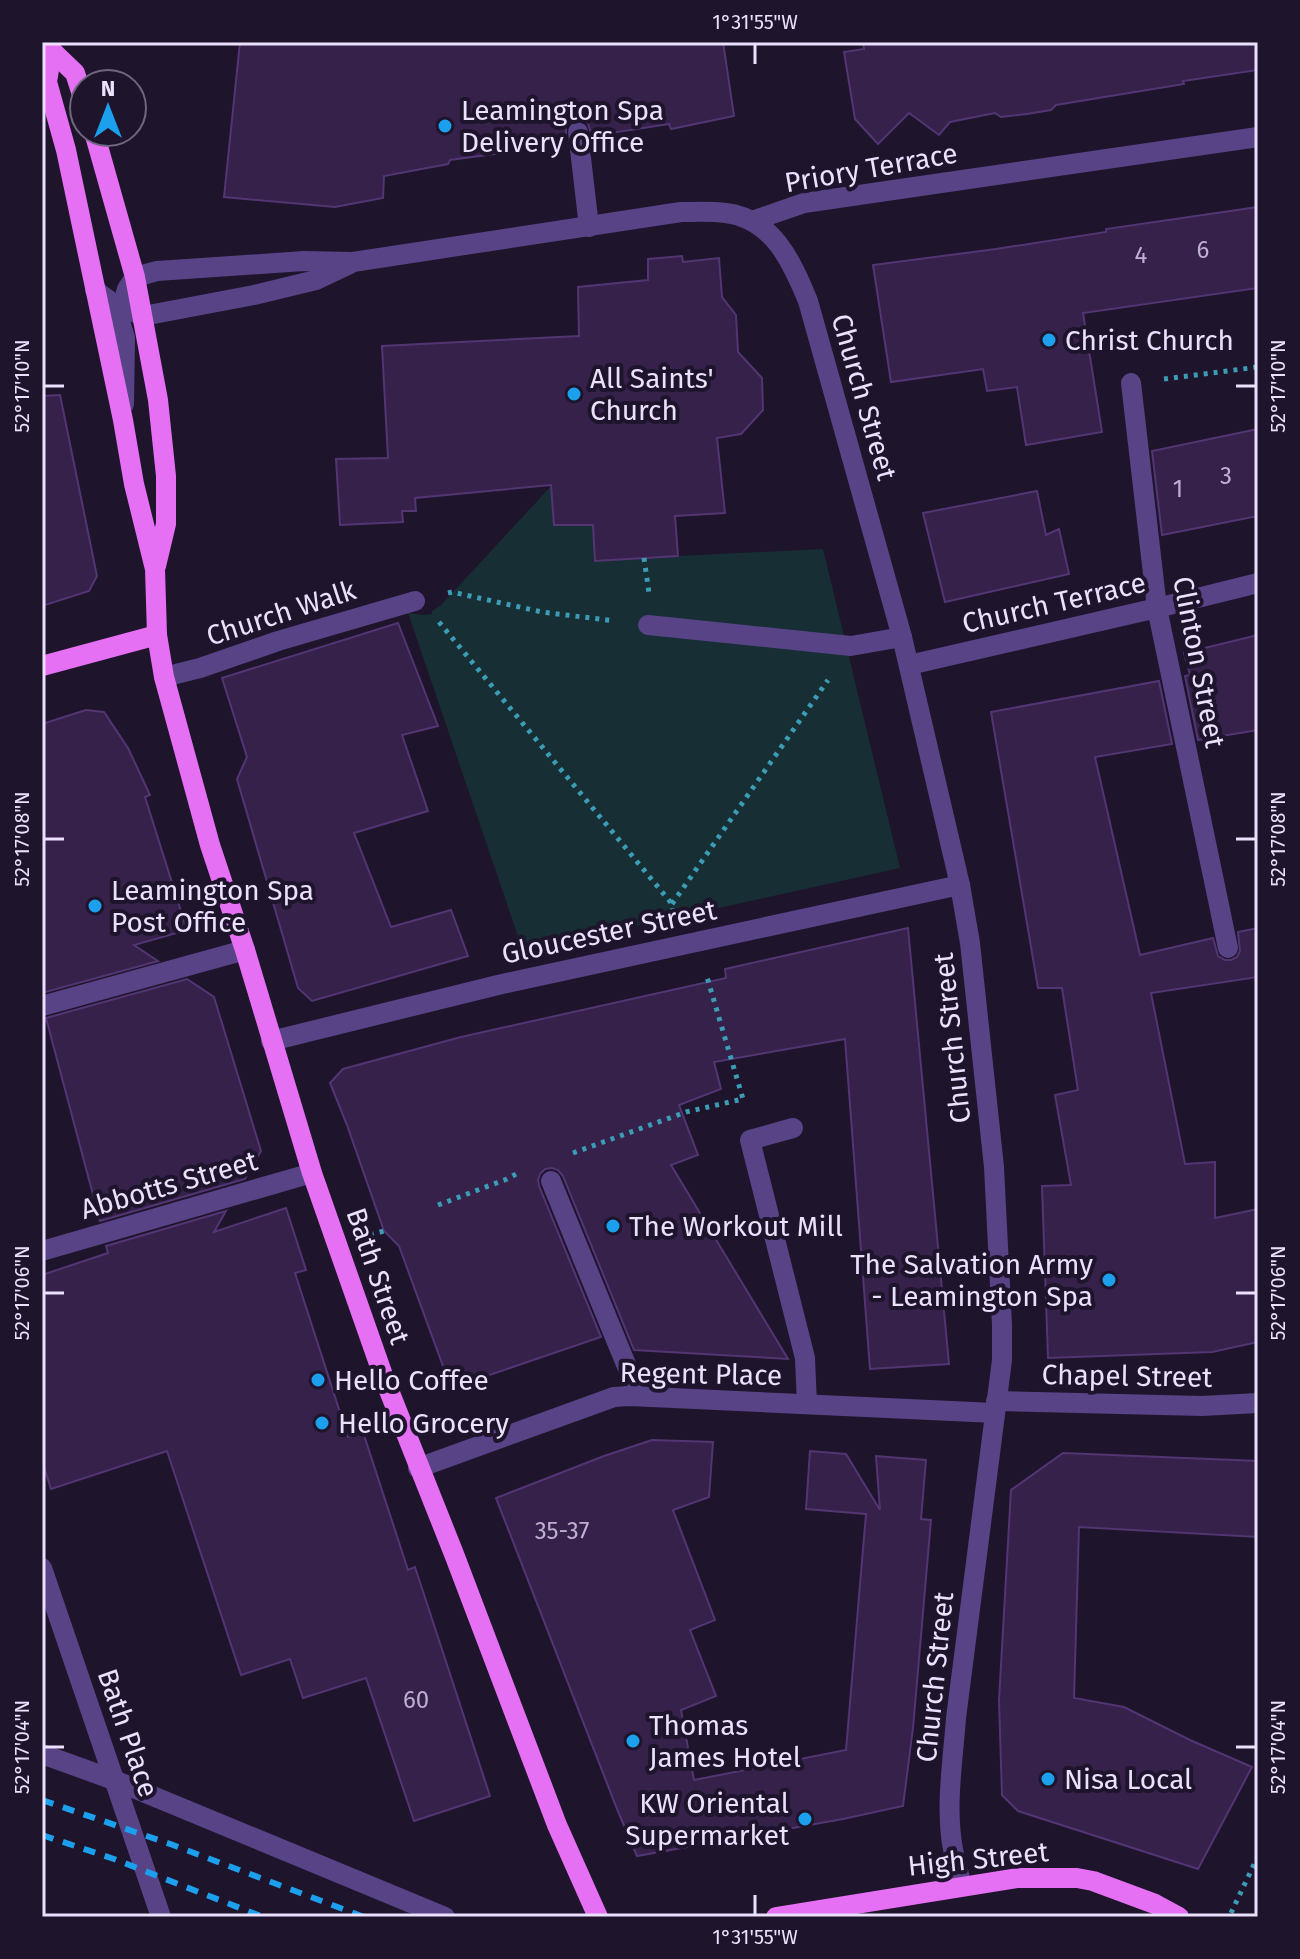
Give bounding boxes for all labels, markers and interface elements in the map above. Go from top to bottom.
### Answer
text: 1°31'55"W [712,10,798,34]
north arrow [68,68,148,148]
text: N [101,75,115,102]
place label: Leamington Spa Delivery Office [461,94,664,159]
marker: Leamington Spa Delivery Office [436,117,454,135]
street label: Priory Terrace [782,137,960,199]
house number: 6 [1197,236,1209,264]
house number: 4 [1135,241,1148,269]
street label: Church Street [825,310,904,485]
place label: Christ Church [1065,324,1234,357]
marker: Christ Church [1040,331,1058,349]
text: 52°17'10"N [10,339,34,433]
text: 52°17'10"N [1266,339,1290,433]
place label: All Saints' Church [590,362,714,427]
marker: All Saints' Church [565,385,583,403]
house number: 3 [1220,462,1232,490]
house number: 1 [1173,475,1183,503]
street label: Church Terrace [959,566,1149,640]
street label: Church Walk [202,573,360,653]
street label: Clinton Street [1166,574,1232,751]
text: 52°17'08"N [10,791,34,887]
text: 52°17'08"N [1266,791,1290,887]
place label: Leamington Spa Post Office [111,874,314,939]
street label: Gloucester Street [499,893,720,971]
marker: Leamington Spa Post Office [86,897,104,915]
street label: Church Street [927,950,977,1125]
street label: Abbotts Street [77,1144,262,1226]
street label: Bath Street [339,1203,417,1349]
place label: The Workout Mill [629,1210,843,1243]
marker: The Workout Mill [604,1217,622,1235]
text: 52°17'06"N [10,1245,34,1341]
text: 52°17'06"N [1266,1245,1290,1341]
place label: The Salvation Army - Leamington Spa [850,1248,1093,1313]
marker: The Salvation Army - Leamington Spa [1100,1271,1118,1289]
street label: Regent Place [619,1356,783,1392]
street label: Chapel Street [1041,1358,1213,1394]
place label: Hello Coffee [334,1364,489,1397]
marker: Hello Coffee [309,1371,327,1389]
place label: Hello Grocery [338,1407,509,1440]
marker: Hello Grocery [313,1414,331,1432]
house number: 35-37 [535,1517,589,1545]
street label: Church Street [910,1589,960,1764]
street label: Bath Place [91,1664,165,1802]
house number: 60 [403,1686,429,1714]
text: 52°17'04"N [10,1700,34,1794]
text: 52°17'04"N [1266,1700,1290,1794]
place label: Thomas James Hotel [649,1709,801,1774]
marker: Thomas James Hotel [624,1732,642,1750]
place label: Nisa Local [1064,1763,1192,1796]
marker: Nisa Local [1039,1770,1057,1788]
place label: KW Oriental Supermarket [625,1787,790,1852]
marker: KW Oriental Supermarket [796,1810,814,1828]
street label: High Street [906,1835,1051,1883]
text: 1°31'55"W [712,1925,798,1949]

